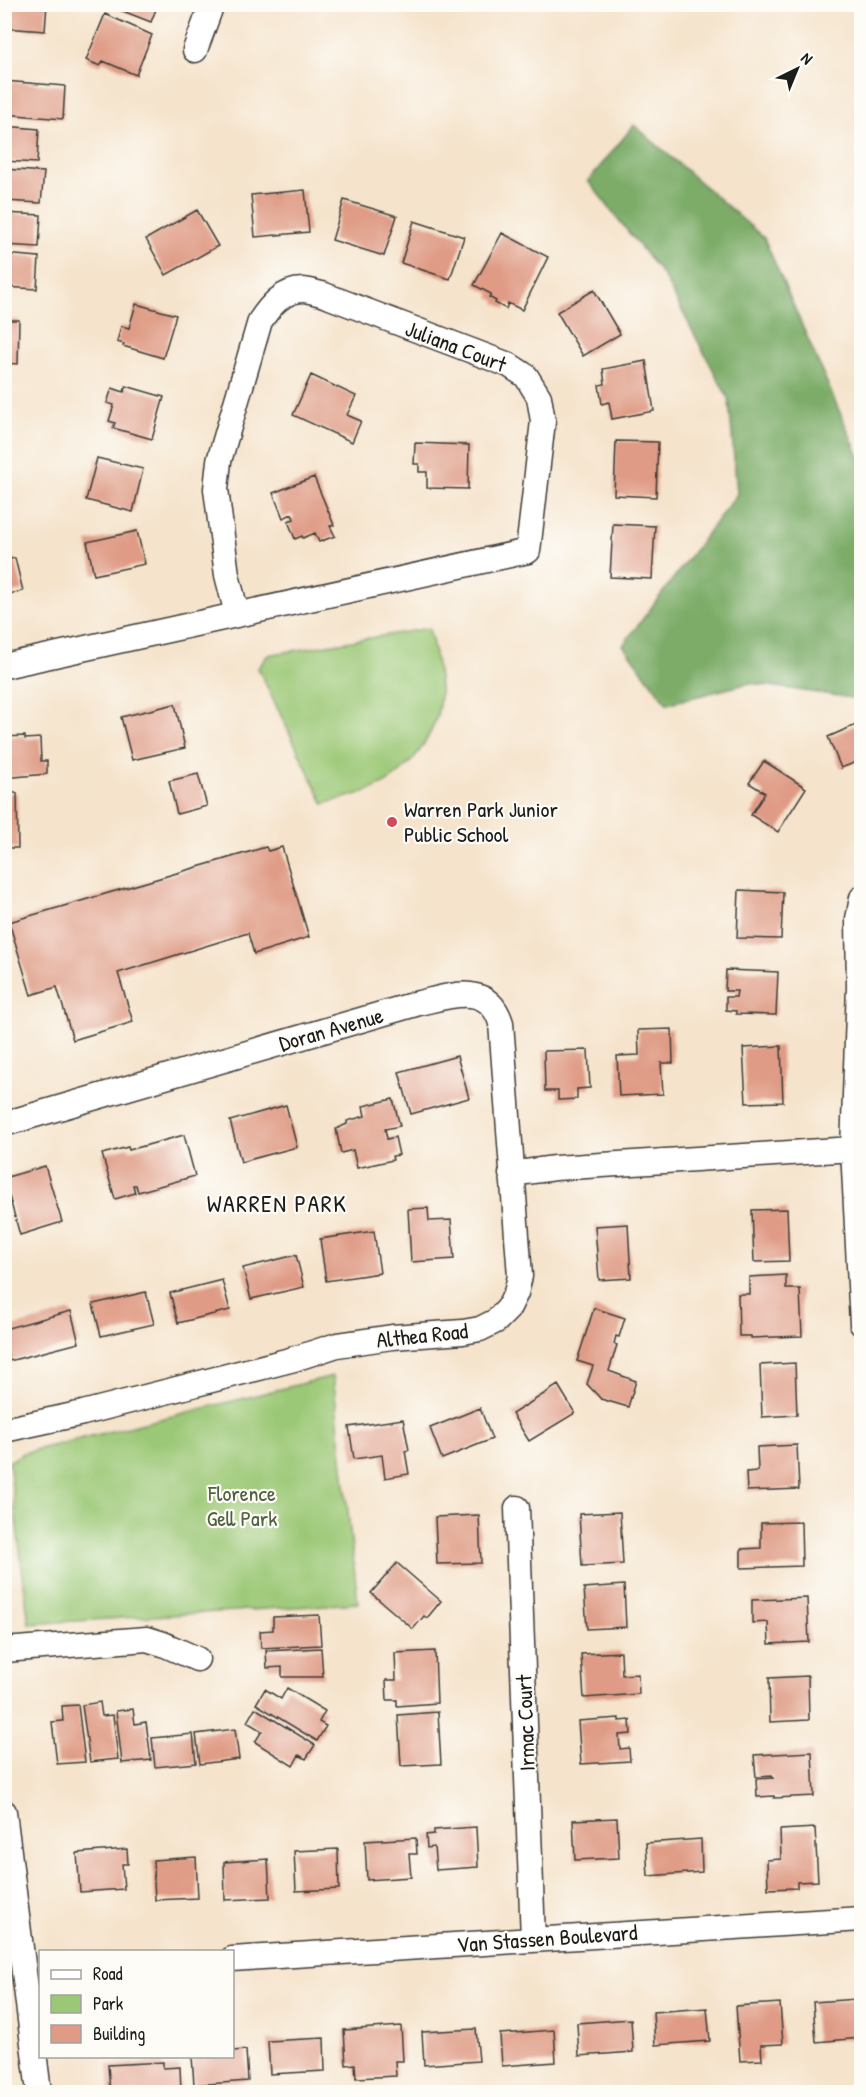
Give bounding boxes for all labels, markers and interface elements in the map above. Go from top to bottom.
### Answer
north arrow [767,39,827,99]
text: N [797,47,818,69]
street label: Juliana Court [401,313,511,379]
place label: Warren Park Junior Public School [404,794,558,849]
marker: Warren Park Junior Public School [385,815,399,829]
street label: Doran Avenue [275,1000,387,1058]
district label: WARREN PARK [207,1187,347,1219]
street label: Althea Road [375,1315,470,1355]
park label: Florence Gell Park [207,1478,277,1533]
street label: Irmac Court [508,1674,542,1772]
street label: Van Stassen Boulevard [456,1917,639,1959]
legend [39,1950,234,2058]
text: Road [93,1961,123,1986]
text: Park [93,1991,124,2016]
text: Building [93,2021,145,2046]

